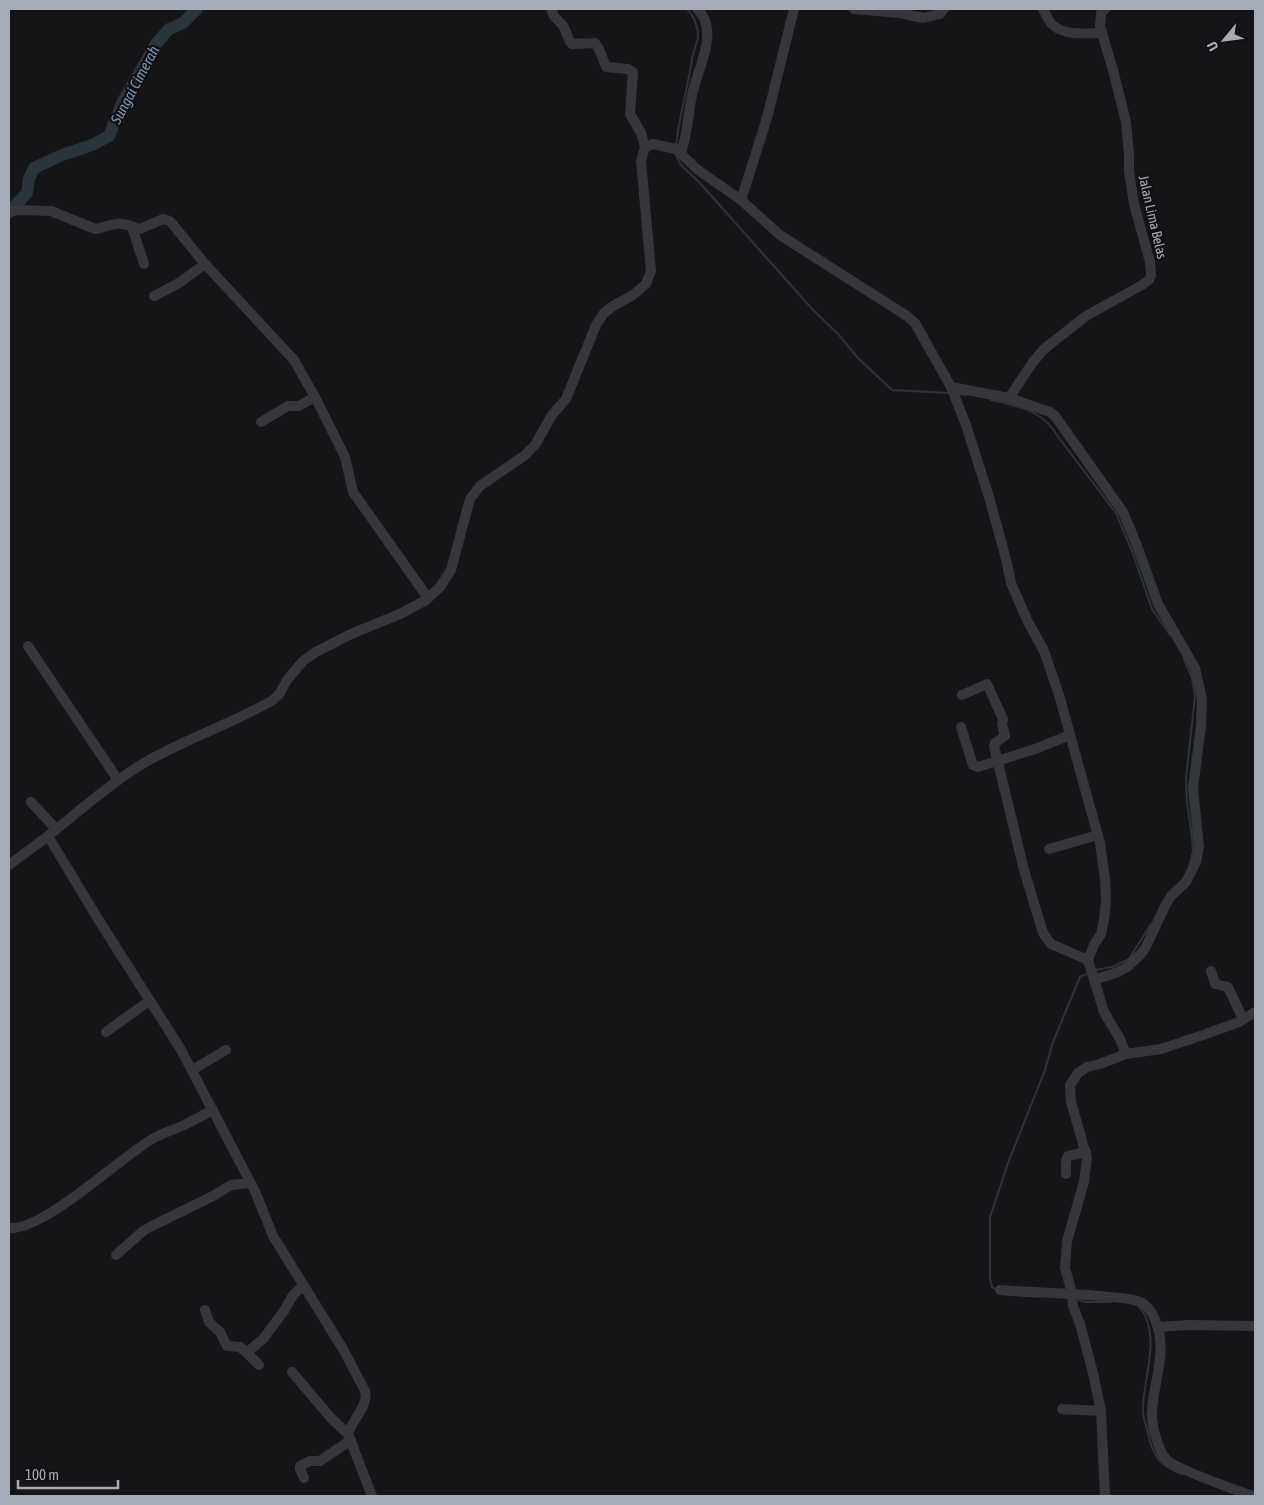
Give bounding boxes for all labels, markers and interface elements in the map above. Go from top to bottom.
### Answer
north arrow [1199,15,1249,65]
text: U [1204,39,1222,54]
water label: Sungai Cimerah [106,43,162,128]
street label: Jalan Lima Belas [1136,174,1170,260]
scale bar [18,1458,118,1490]
text: 100 m [25,1466,59,1483]

